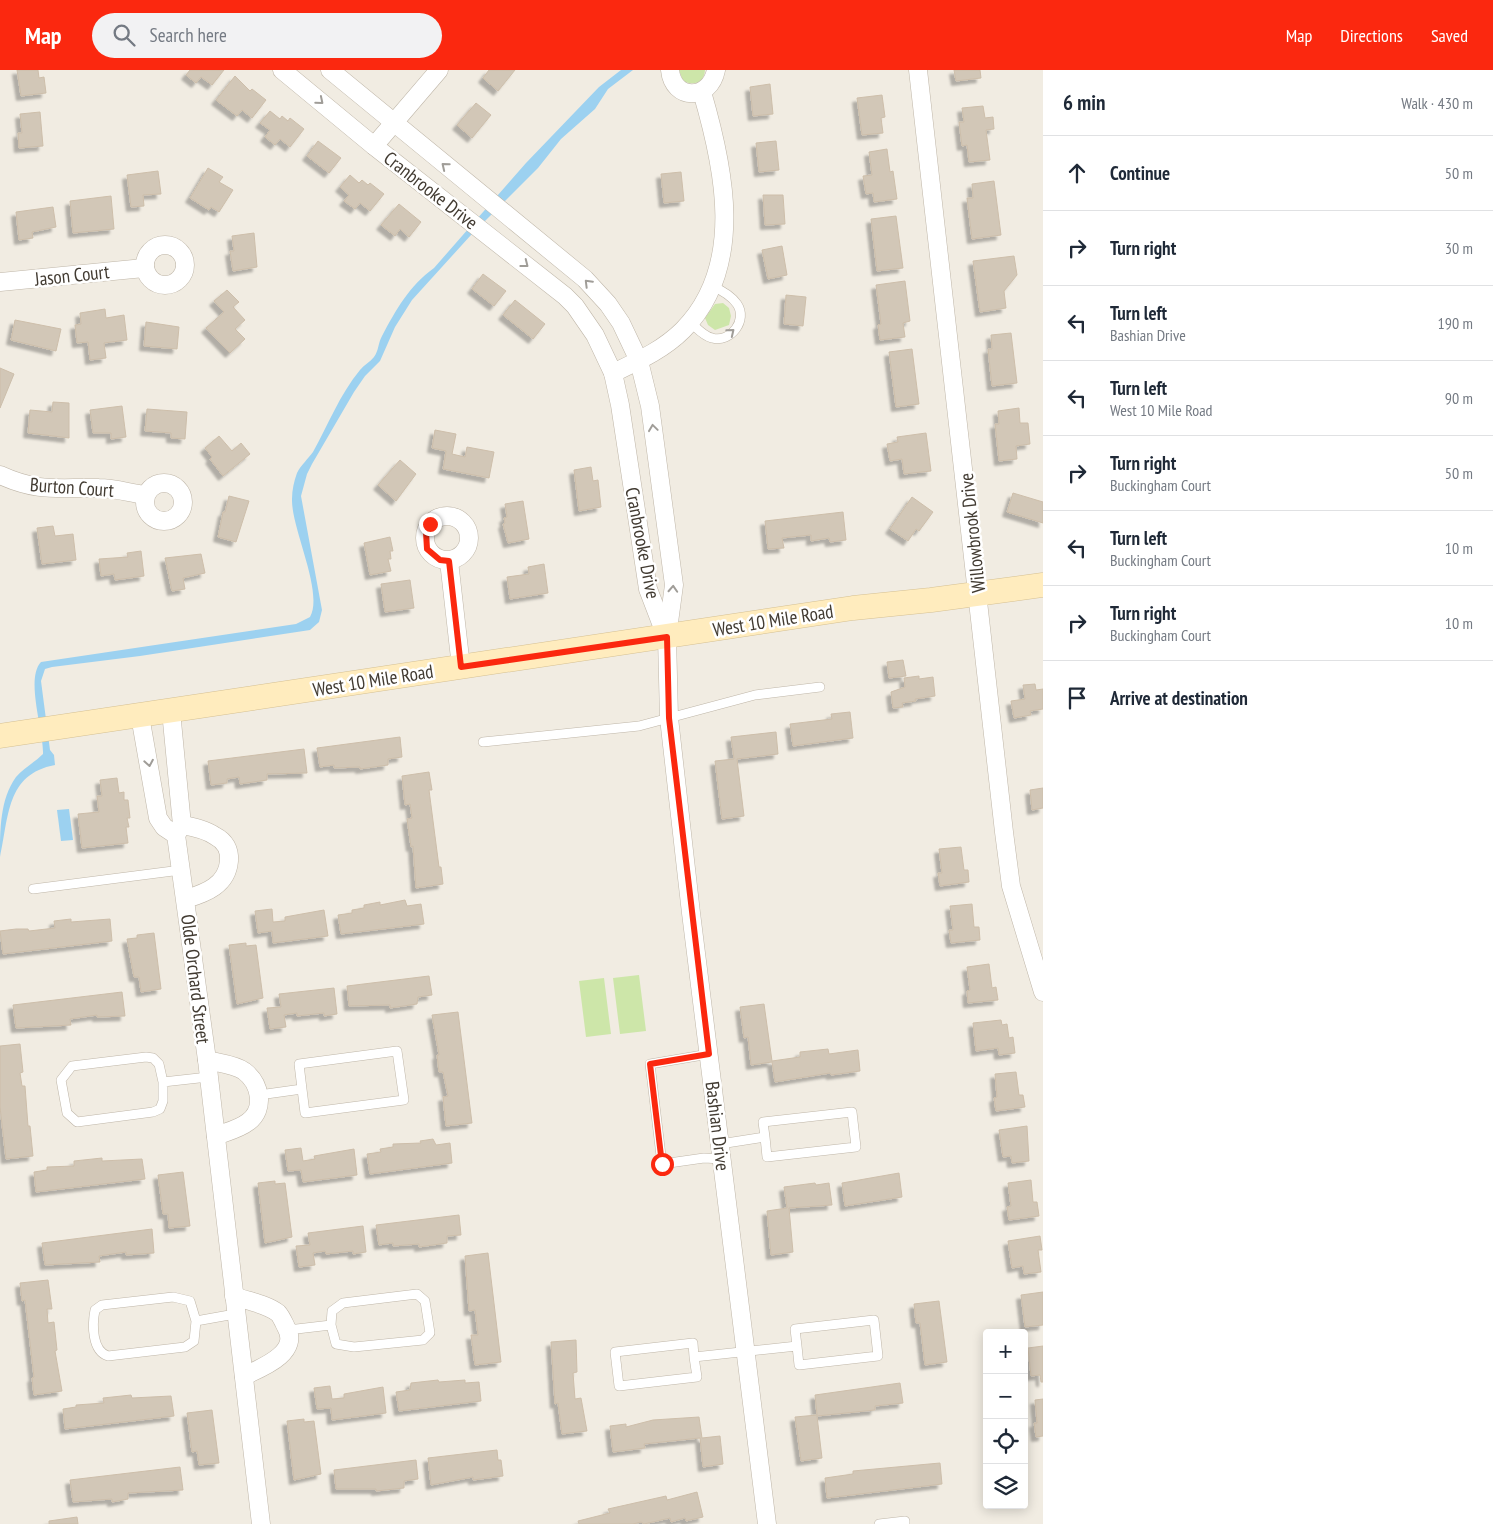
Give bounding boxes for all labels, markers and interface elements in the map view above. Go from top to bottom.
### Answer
search box [92,13,442,58]
text: Map [25,20,62,51]
icon: search [110,21,138,49]
text: Search here [150,23,227,47]
text: Map [1286,24,1312,47]
text: Directions [1340,24,1403,47]
text: Saved [1431,24,1468,47]
text: 6 min [1063,89,1105,116]
text: Walk · 430 m [1401,93,1473,113]
one-way arrow [314,95,323,104]
street label: Cranbrooke Drive [379,146,483,234]
icon: ahead [1063,159,1091,187]
text: Continue [1110,161,1170,185]
one-way arrow [442,163,451,171]
text: 50 m [1445,163,1473,183]
icon: right [1063,234,1091,262]
text: Turn right [1110,236,1176,260]
text: 30 m [1445,238,1473,258]
one-way arrow [519,258,528,266]
street label: Jason Court [33,259,111,291]
one-way arrow [585,280,594,289]
text: Turn left [1110,301,1167,325]
icon: left [1063,309,1091,337]
text: 190 m [1438,313,1473,333]
text: Bashian Drive [1110,325,1186,345]
one-way arrow [725,330,734,338]
text: Turn left [1110,376,1167,400]
icon: left [1063,384,1091,412]
text: 90 m [1445,388,1473,408]
text: West 10 Mile Road [1110,400,1212,420]
one-way arrow [648,423,658,432]
text: Turn right [1110,451,1176,475]
icon: right [1063,459,1091,487]
text: 50 m [1445,463,1473,483]
street label: Burton Court [29,472,116,502]
street label: Willowbrook Drive [954,472,990,594]
text: Buckingham Court [1110,475,1211,495]
street label: Cranbrooke Drive [620,485,666,601]
route end [419,513,442,536]
text: Turn left [1110,526,1167,550]
icon: left [1063,534,1091,562]
text: 10 m [1445,538,1473,558]
text: Buckingham Court [1110,550,1211,570]
one-way arrow [667,584,678,592]
street label: West 10 Mile Road [711,599,835,641]
text: Turn right [1110,601,1176,625]
icon: right [1063,609,1091,637]
text: 10 m [1445,613,1473,633]
text: Buckingham Court [1110,625,1211,645]
street label: West 10 Mile Road [311,659,435,701]
icon: arrive [1063,684,1091,712]
text: Arrive at destination [1110,686,1248,710]
one-way arrow [144,759,154,768]
street label: Olde Orchard Street [176,913,216,1046]
street label: Bashian Drive [701,1080,735,1172]
route start [651,1153,674,1176]
map controls [983,1329,1028,1509]
button: + [983,1329,1028,1374]
button: − [983,1374,1028,1419]
button: locate [983,1419,1028,1464]
button: layers [983,1464,1028,1509]

